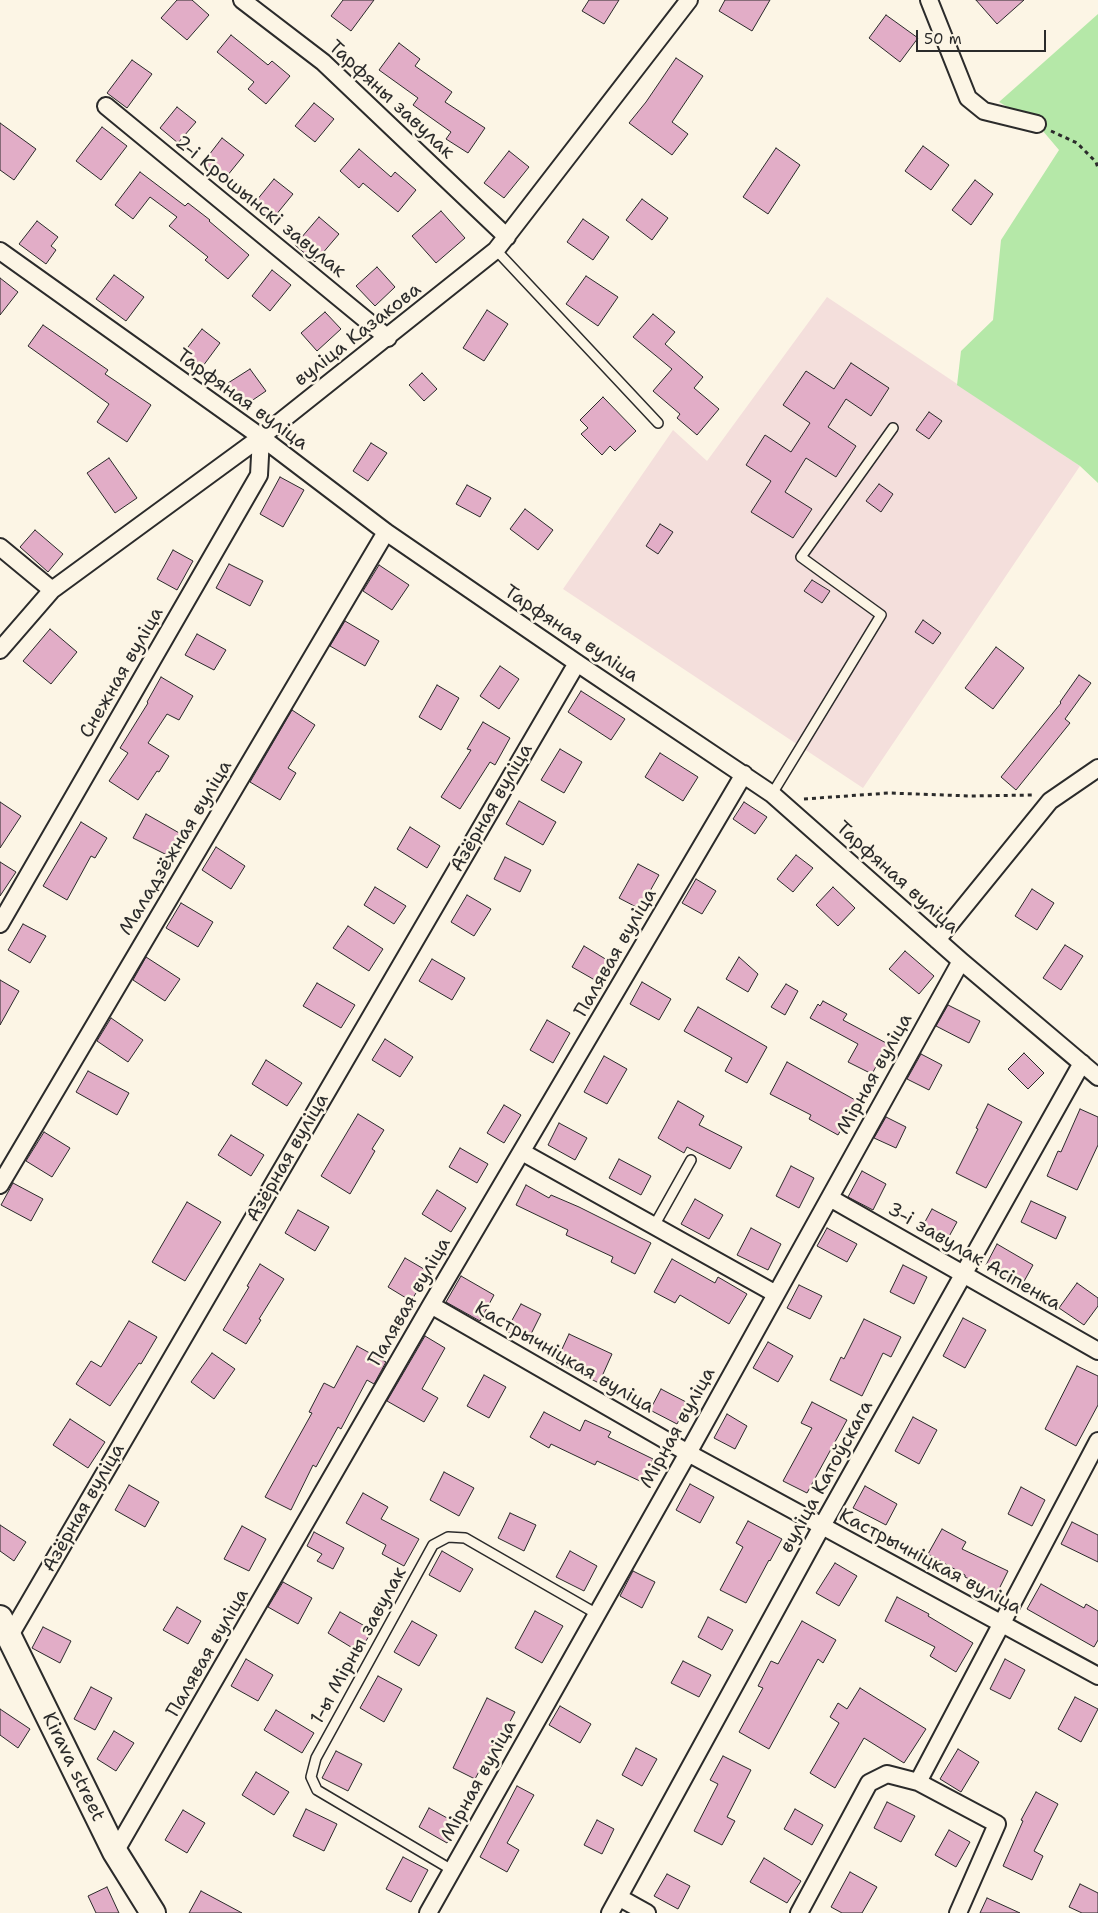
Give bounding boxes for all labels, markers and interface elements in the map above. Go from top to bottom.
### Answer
scale bar [918,20,1048,52]
text: 50 m [924,29,962,49]
street label: Тарфяны завулак [323,36,459,164]
street label: 2-і Крошынскі завулак [170,131,350,283]
street label: вуліца Казакова [290,278,426,392]
street label: Тарфяная вуліца [172,345,312,455]
street label: Тарфяная вуліца [499,581,643,687]
street label: Снежная вуліца [75,603,169,743]
street label: Азёрная вуліца [446,740,538,876]
street label: Маладзёжная вуліца [115,756,237,940]
street label: Тарфяная вуліца [831,817,963,939]
street label: Палявая вуліца [570,885,662,1021]
street label: Мірная вуліца [832,1010,918,1138]
street label: Азёрная вуліца [242,1090,334,1226]
street label: 3-і завулак Асіпенка [883,1198,1065,1316]
street label: Палявая вуліца [364,1234,456,1370]
street label: Кастрычніцкая вуліца [470,1297,658,1419]
street label: Мірная вуліца [635,1364,721,1492]
street label: вуліца Катоўскага [776,1397,878,1557]
street label: Азёрная вуліца [38,1440,130,1576]
street label: Кастрычніцкая вуліца [835,1504,1025,1620]
street label: 1-ы Мірны завулак [306,1563,412,1729]
street label: Палявая вуліца [162,1585,254,1721]
street label: Kirava street [37,1709,109,1825]
street label: Мірная вуліца [436,1717,522,1845]

